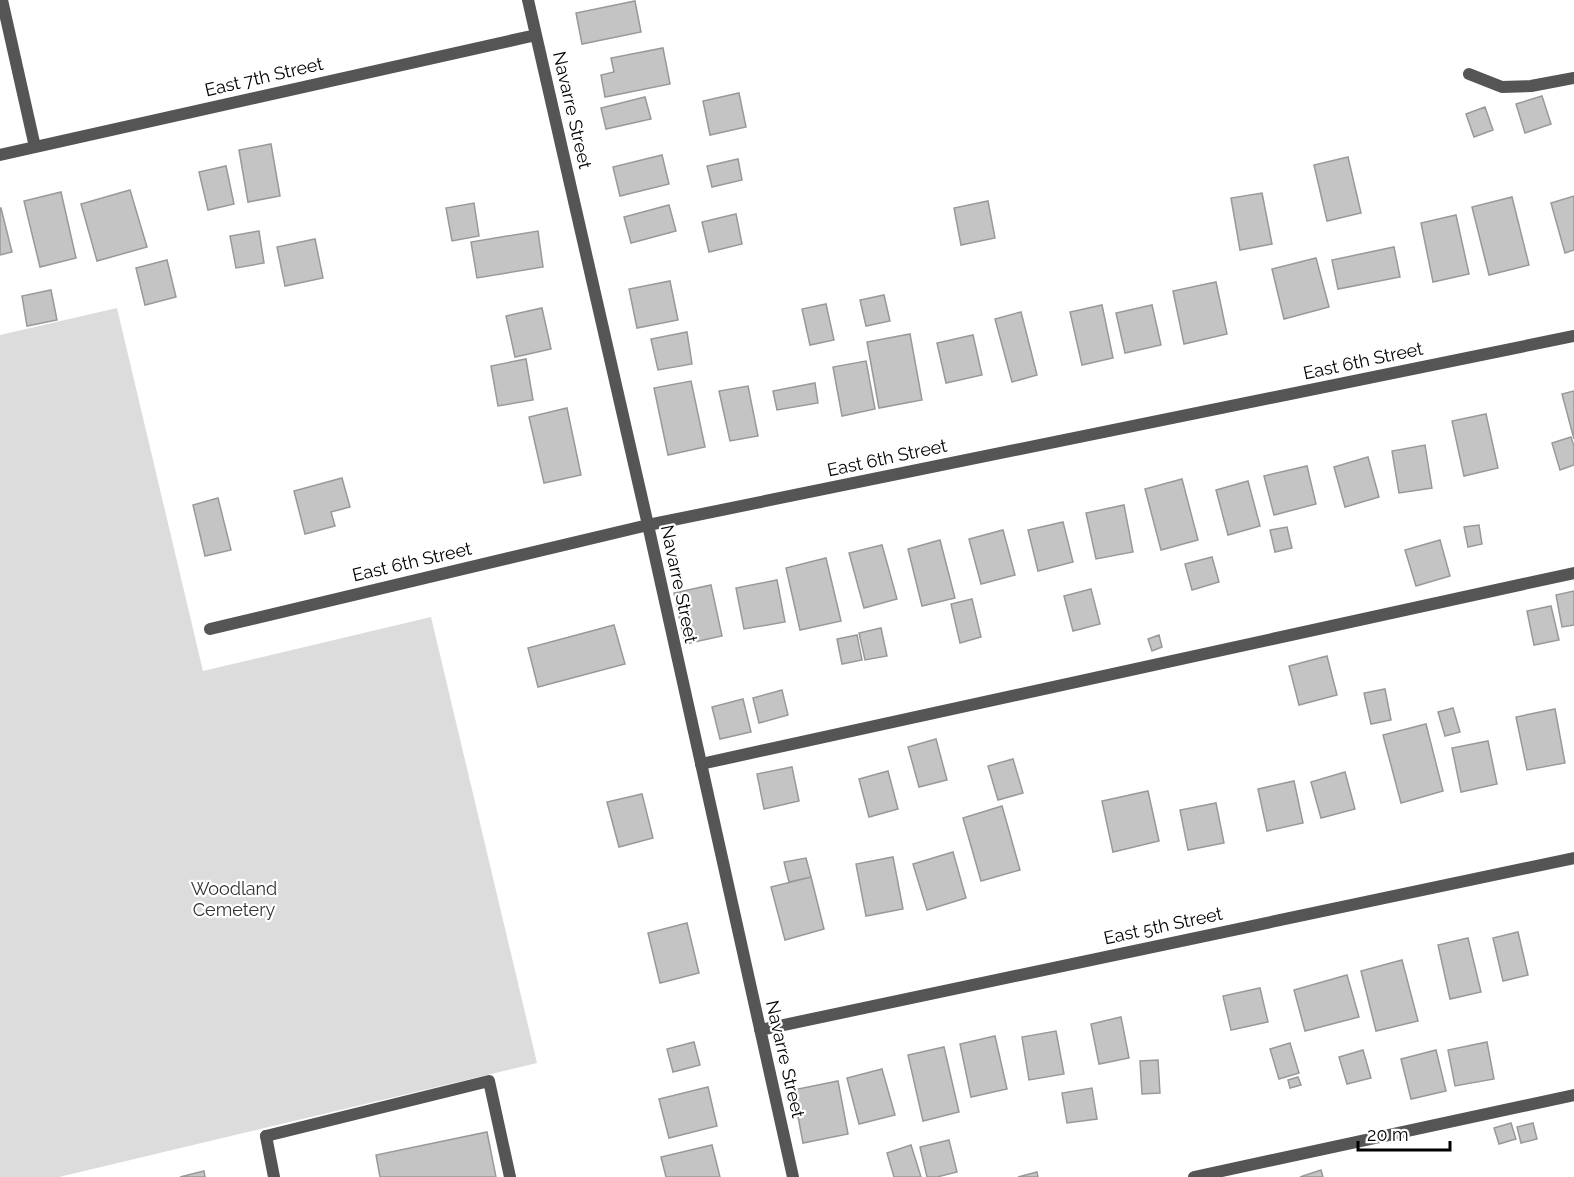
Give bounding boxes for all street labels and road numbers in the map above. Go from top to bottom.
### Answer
street label: Navarre Street [549,49,596,171]
street label: East 7th Street [203,53,325,100]
street label: East 6th Street [1301,338,1425,383]
street label: East 6th Street [825,435,949,480]
street label: Navarre Street [657,523,702,645]
street label: East 6th Street [350,538,474,585]
street label: East 5th Street [1102,903,1224,948]
street label: Navarre Street [762,998,809,1120]

